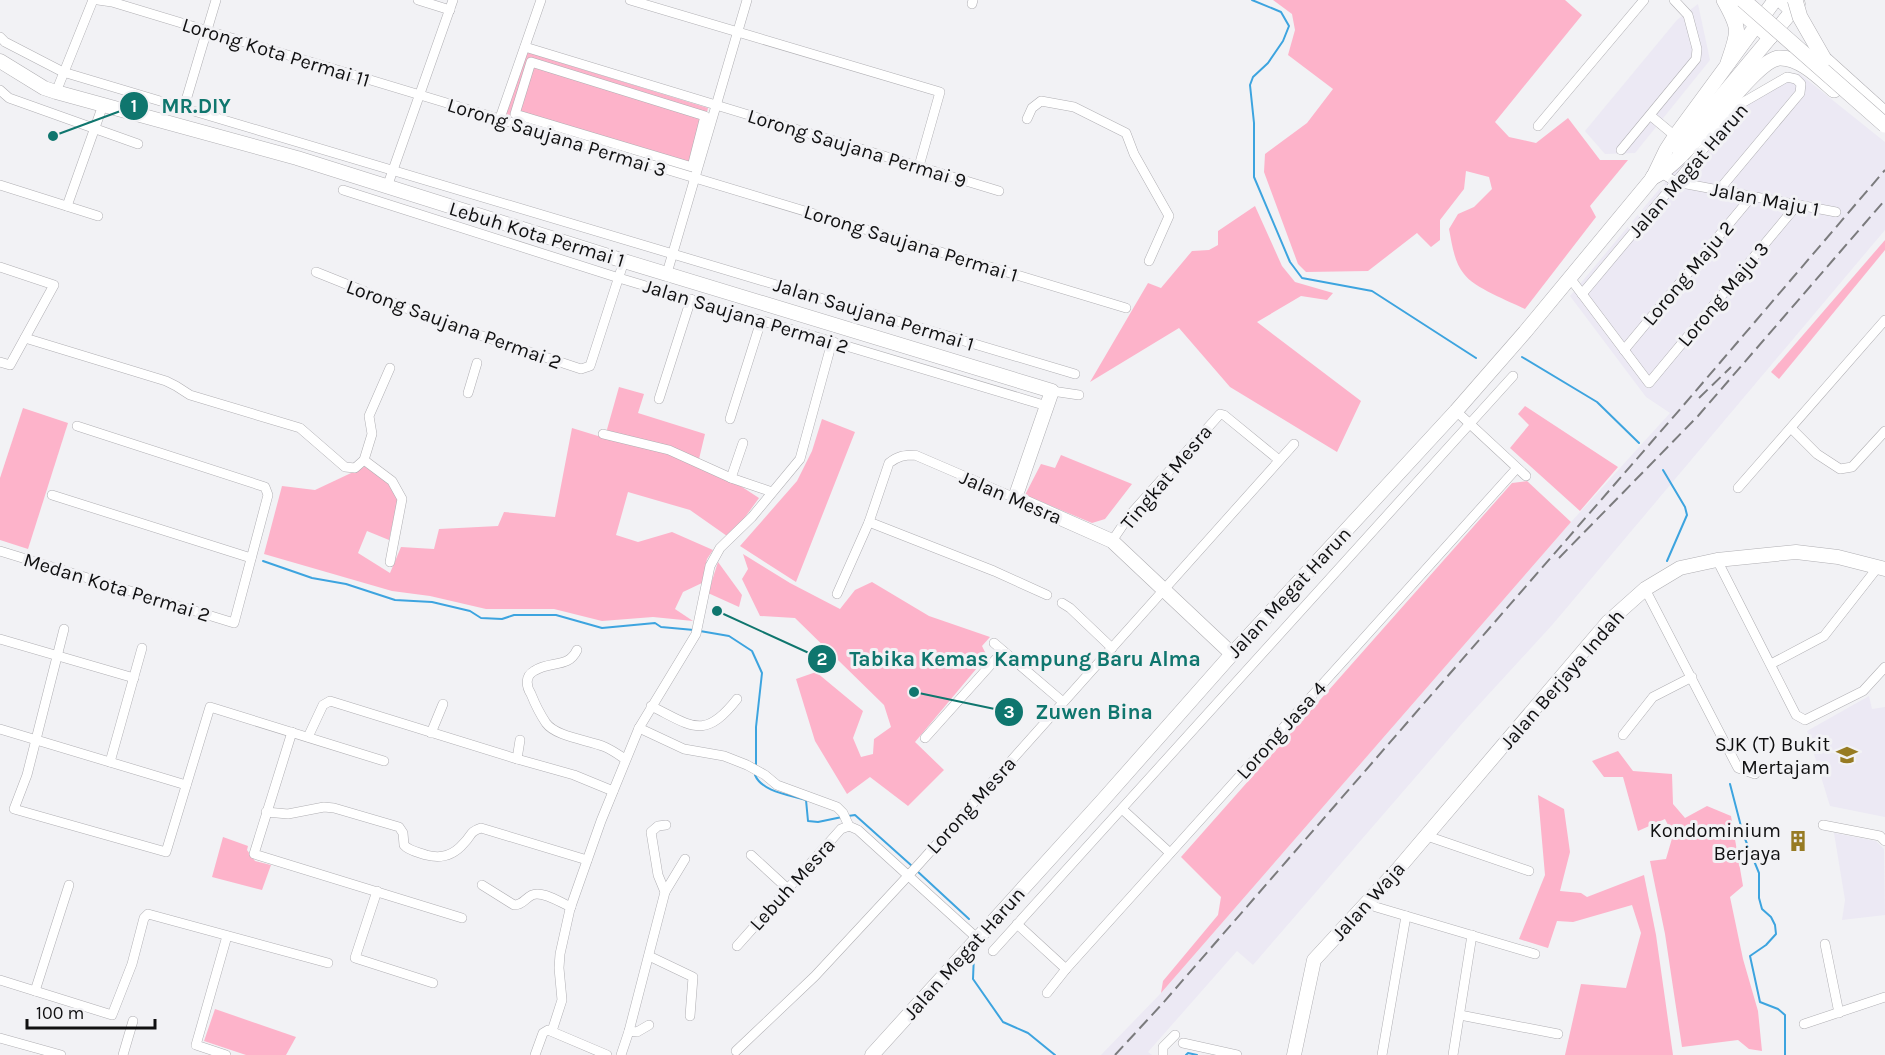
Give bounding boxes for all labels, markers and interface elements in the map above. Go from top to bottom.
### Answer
street label: Lorong Kota Permai 11 [179,13,373,92]
callout: MR.DIY [119,86,243,125]
street label: Lorong Saujana Permai 3 [445,93,669,182]
text: MR.DIY [161,94,231,118]
text: 1 [131,95,137,117]
street label: Jalan Megat Harun [1624,99,1753,242]
street label: Lorong Saujana Permai 9 [745,104,969,193]
street label: Jalan Maju 1 [1709,178,1821,221]
street label: Lebuh Kota Permai 1 [446,197,627,272]
street label: Lorong Saujana Permai 1 [801,200,1021,287]
street label: Lorong Maju 2 [1638,216,1739,330]
street label: Lorong Maju 3 [1673,237,1774,351]
street label: Jalan Saujana Permai 1 [771,273,977,356]
street label: Jalan Saujana Permai 2 [640,274,851,359]
street label: Lorong Saujana Permai 2 [343,275,565,374]
street label: Tingkat Mesra [1116,420,1217,534]
street label: Jalan Mesra [956,466,1065,529]
street label: Jalan Megat Harun [1223,522,1356,662]
street label: Medan Kota Permai 2 [21,548,213,627]
street label: Jalan Berjaya Indah [1496,605,1629,754]
callout: Tabika Kemas Kampung Baru Alma [807,639,1213,678]
text: Tabika Kemas Kampung Baru Alma [849,647,1201,671]
text: 2 [817,648,827,670]
street label: Lorong Jasa 4 [1232,677,1331,784]
callout: Zuwen Bina [994,692,1165,731]
text: Zuwen Bina [1035,700,1153,724]
text: 3 [1003,701,1015,723]
place label: SJK (T) Bukit Mertajam [1715,733,1830,779]
school or university icon: SJK (T) Bukit Mertajam [1835,743,1859,767]
street label: Lorong Mesra [922,752,1021,859]
place label: Kondominium Berjaya [1650,819,1781,865]
building icon: Kondominium Berjaya [1786,829,1810,853]
street label: Lebuh Mesra [745,833,840,935]
street label: Jalan Waja [1327,857,1410,945]
street label: Jalan Megat Harun [899,882,1030,1024]
scale bar [27,992,154,1030]
text: 100 m [36,1002,84,1024]

